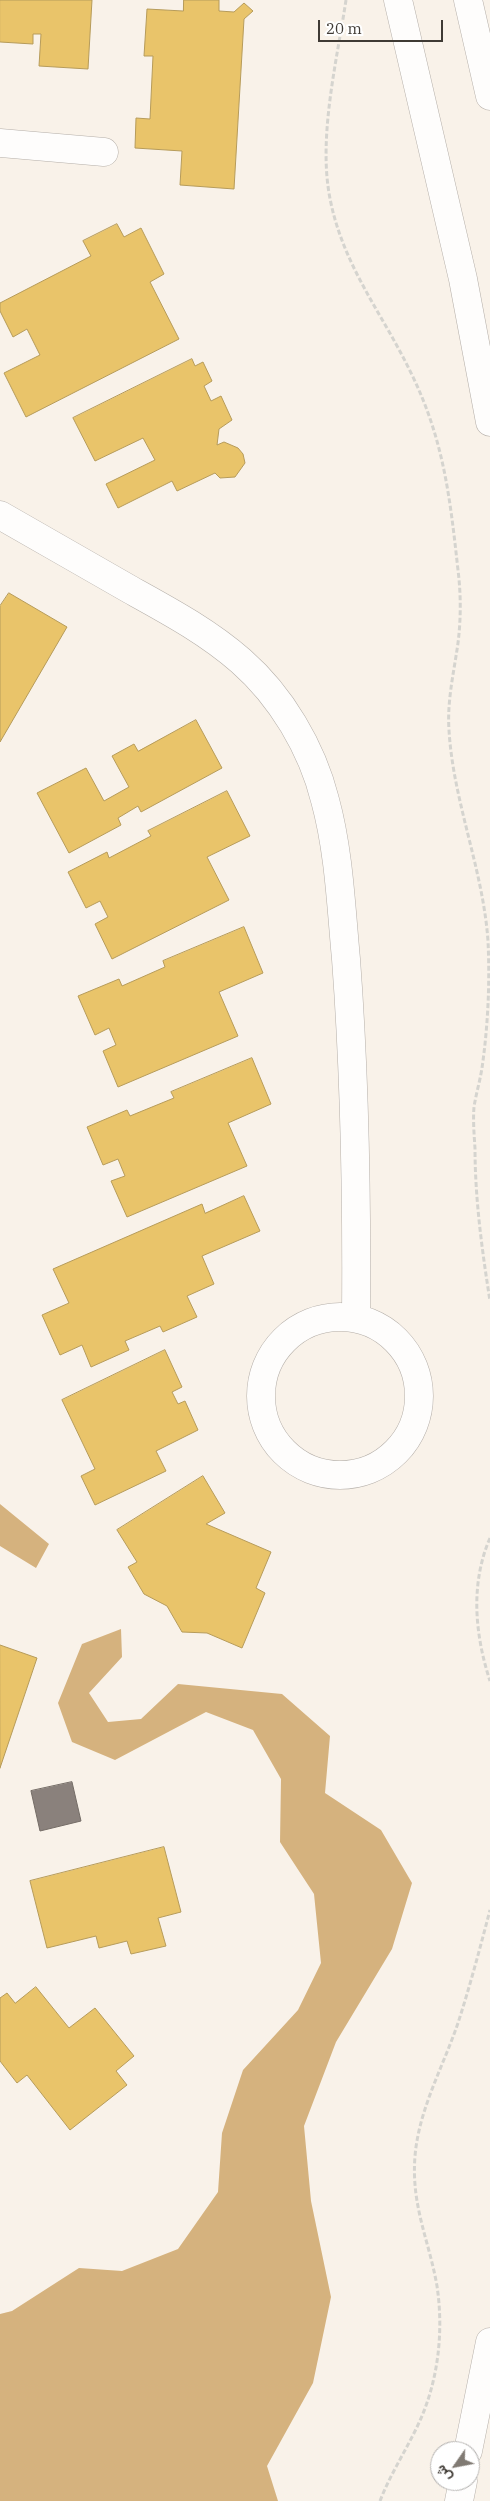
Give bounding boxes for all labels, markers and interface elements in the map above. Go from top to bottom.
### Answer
scale bar [320,10,445,42]
text: 20 m [326,19,362,38]
north arrow [430,2441,480,2491]
text: ش [431,2462,455,2486]

